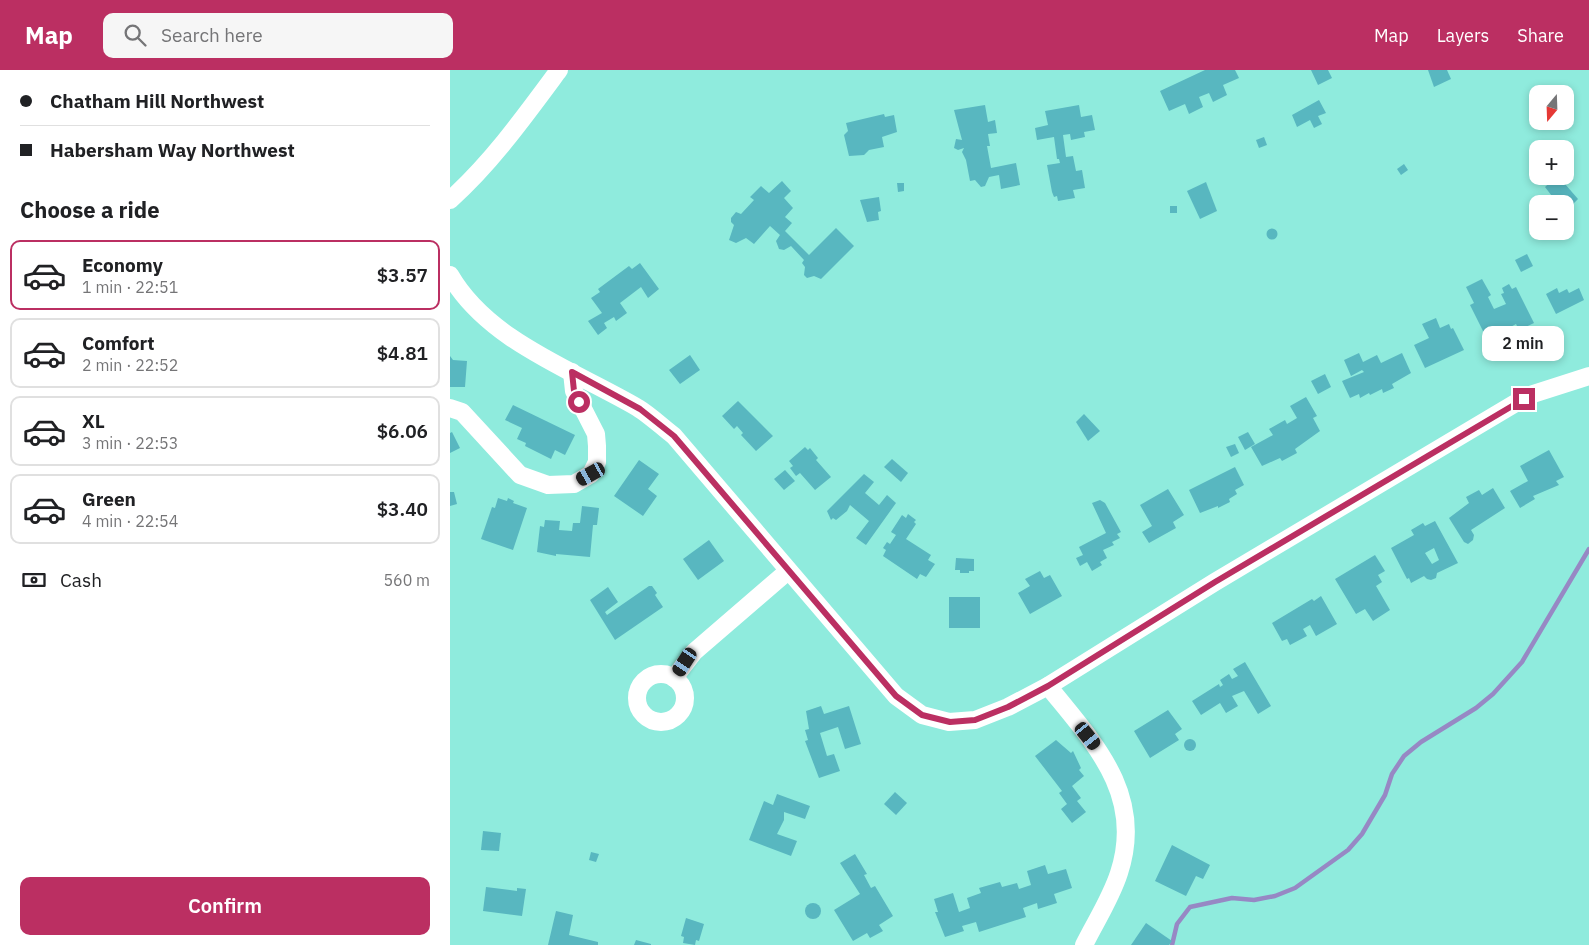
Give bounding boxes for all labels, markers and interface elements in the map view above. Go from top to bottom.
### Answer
search box [103,13,453,58]
text: Map [25,19,73,51]
icon: search [121,21,149,49]
text: Search here [161,23,263,47]
text: Map [1374,24,1409,47]
text: Layers [1437,24,1489,47]
text: Share [1517,24,1564,47]
north arrow [1529,85,1574,130]
map controls [1529,85,1574,240]
text: Chatham Hill Northwest [50,89,264,113]
text: Habersham Way Northwest [50,138,295,162]
button: + [1529,140,1574,185]
text: Choose a ride [20,195,160,224]
button: − [1529,195,1574,240]
icon: car [22,253,67,298]
text: Economy [82,253,163,277]
text: $3.57 [377,263,428,287]
text: 1 min · 22:51 [82,277,178,297]
callout: 2 min [1483,326,1565,362]
icon: car [22,331,67,376]
text: Comfort [82,331,155,355]
text: 2 min [1502,333,1544,353]
text: $4.81 [377,341,428,365]
text: 2 min · 22:52 [82,355,178,375]
route end [1513,388,1535,410]
route start [568,391,590,413]
icon: car [22,409,67,454]
text: XL [82,409,105,433]
text: $6.06 [377,419,428,443]
text: 3 min · 22:53 [82,433,178,453]
car [574,460,607,488]
icon: car [22,487,67,532]
text: Green [82,487,136,511]
text: $3.40 [377,497,428,521]
text: 4 min · 22:54 [82,511,178,531]
icon: cash [20,566,48,594]
text: Cash [60,568,102,592]
text: 560 m [383,570,430,590]
car [670,645,699,679]
car [1072,720,1103,752]
button: Confirm [20,877,430,935]

